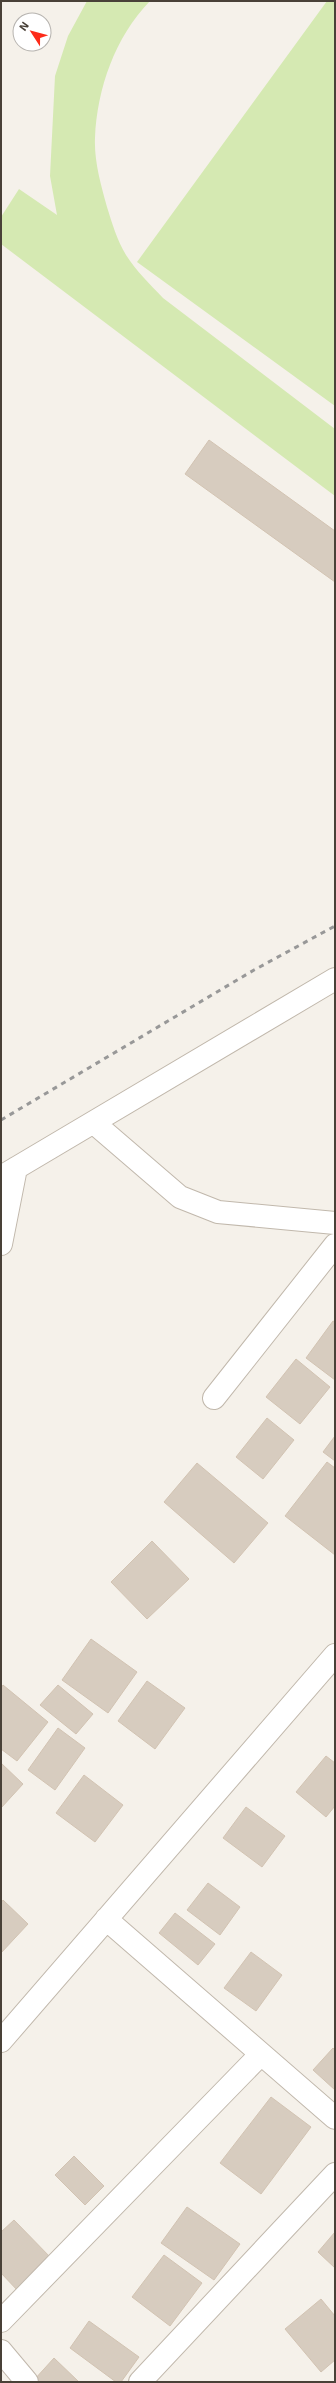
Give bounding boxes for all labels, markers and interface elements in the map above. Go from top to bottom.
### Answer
north arrow [12,12,52,52]
text: N [16,19,31,33]

